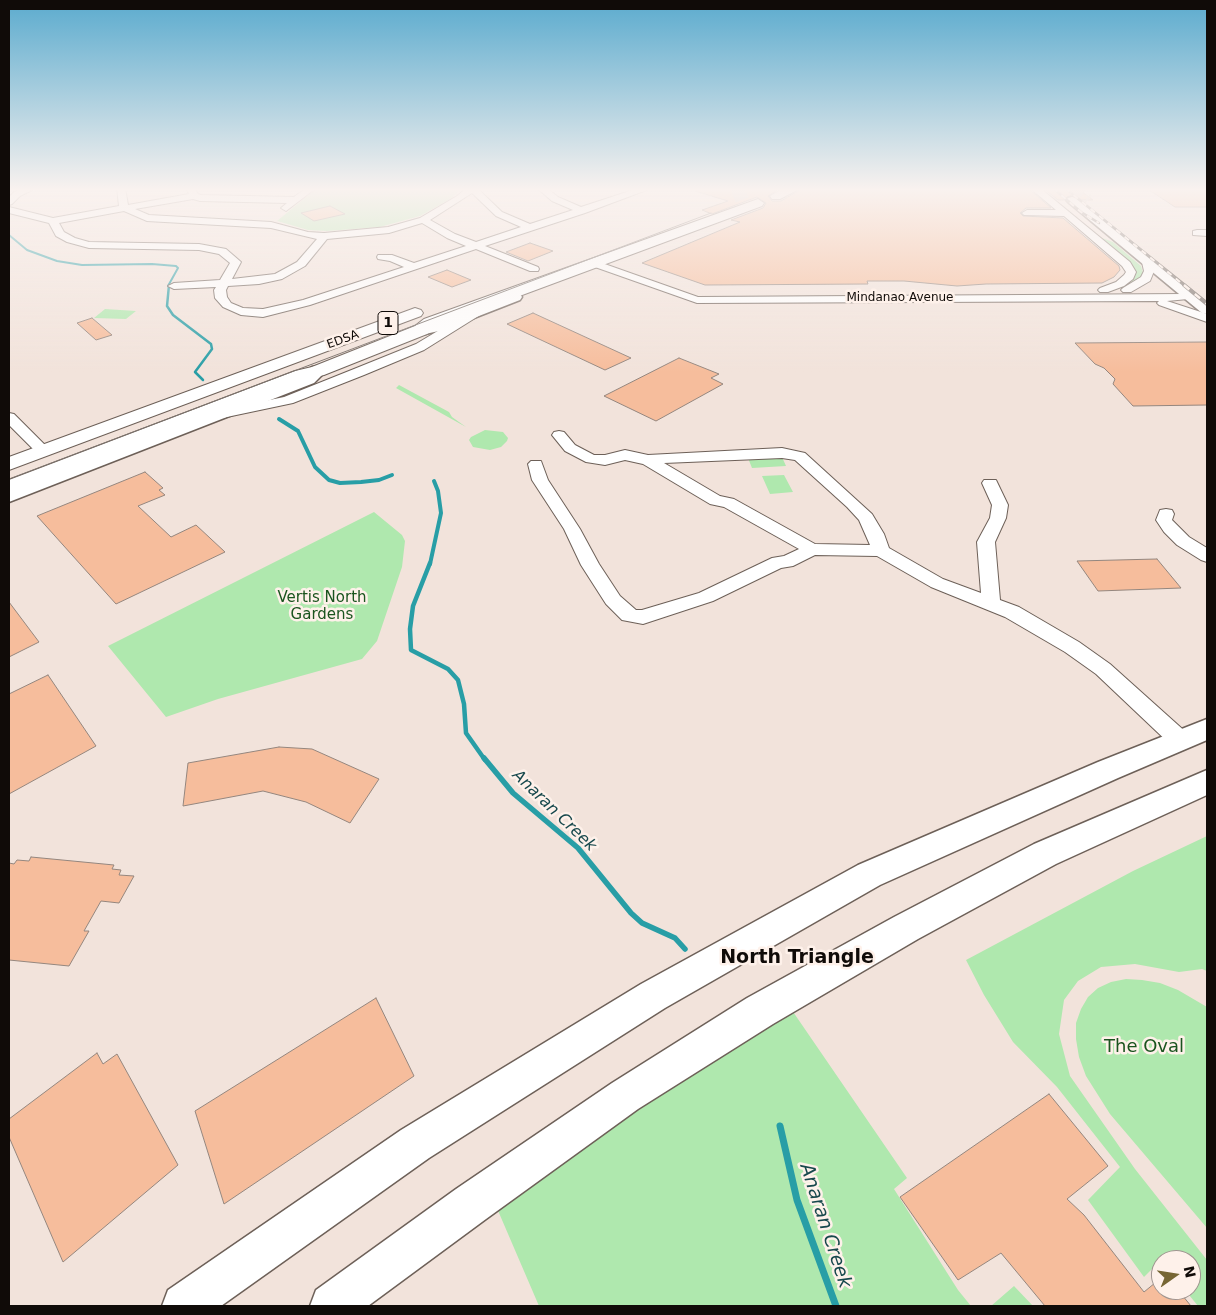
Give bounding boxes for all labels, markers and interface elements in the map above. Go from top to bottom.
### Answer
street label: Mindanao Avenue [847,291,953,305]
road number: 1 [378,312,398,334]
street label: EDSA [325,328,361,352]
park label: Vertis North Gardens [277,589,367,624]
water label: Anaran Creek [508,766,600,856]
district label: North Triangle [720,947,874,969]
park label: The Oval [1104,1036,1184,1058]
water label: Anaran Creek [794,1161,856,1291]
north arrow [1151,1250,1201,1300]
text: N [1181,1264,1199,1279]

